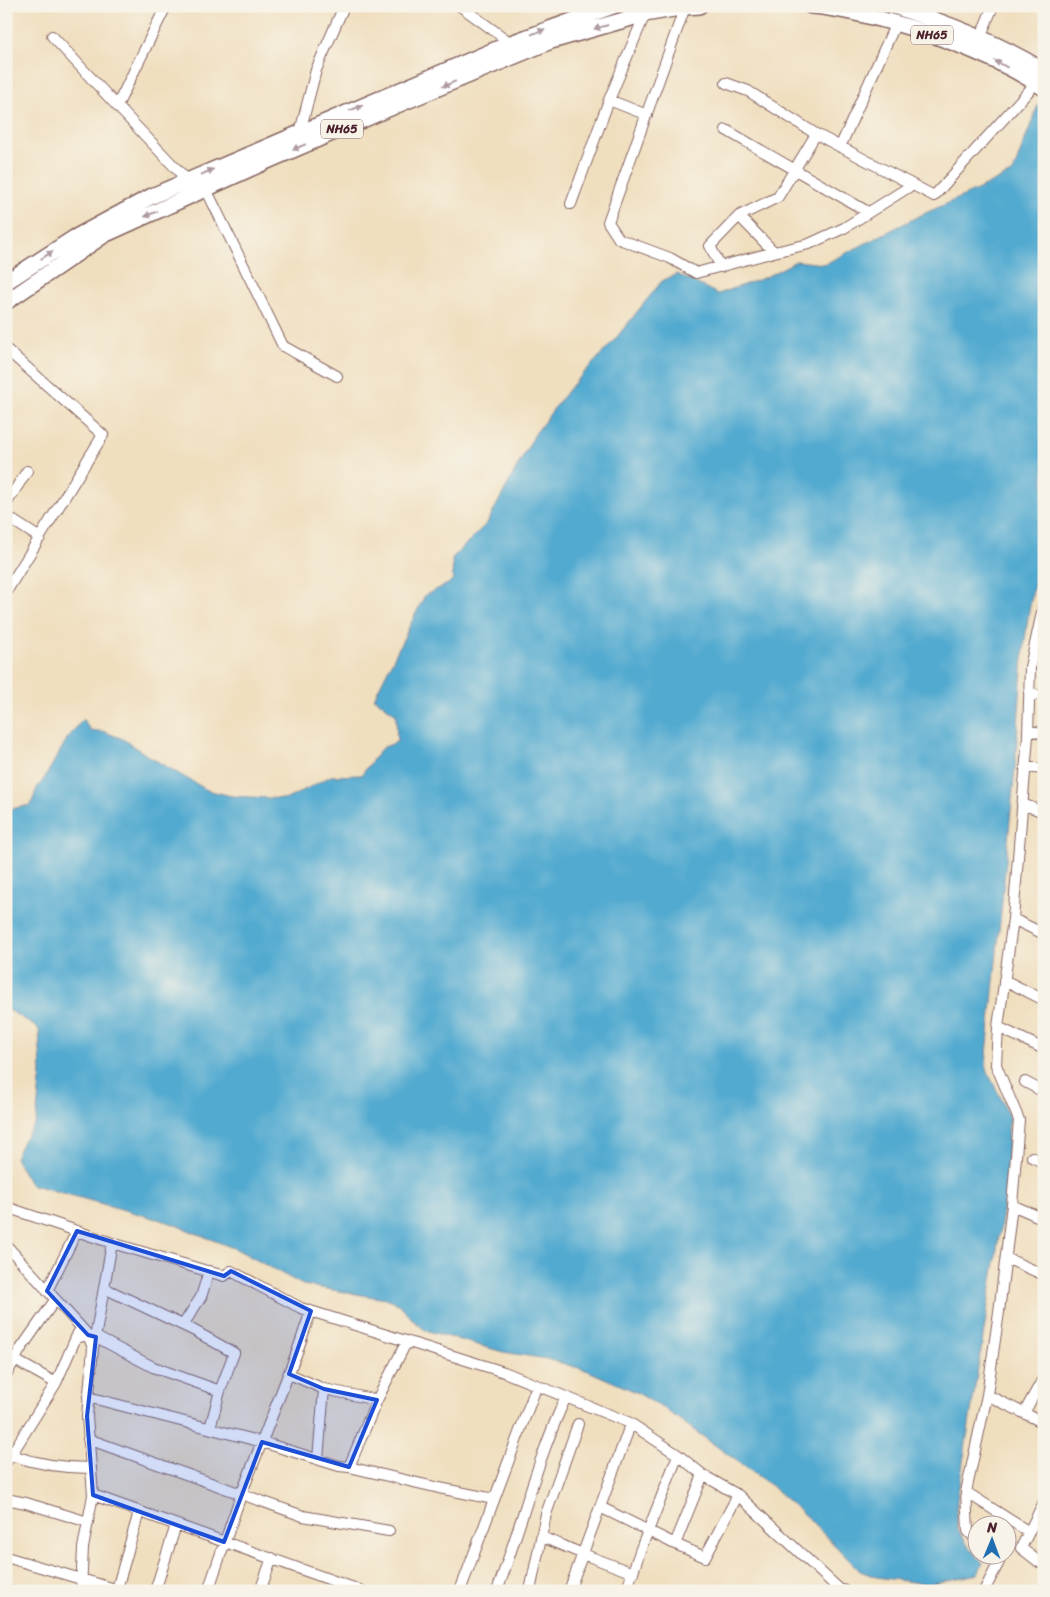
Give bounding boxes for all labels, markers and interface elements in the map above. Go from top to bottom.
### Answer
one-way arrow [593,23,608,31]
road number: NH65 [911,26,953,44]
one-way arrow [531,28,546,36]
one-way arrow [995,60,1008,69]
one-way arrow [441,80,456,88]
one-way arrow [349,104,364,112]
road number: NH65 [321,120,363,138]
one-way arrow [292,144,306,152]
one-way arrow [200,168,214,176]
one-way arrow [144,210,158,218]
one-way arrow [41,251,54,260]
north arrow [968,1514,1018,1564]
text: N [986,1515,998,1540]

